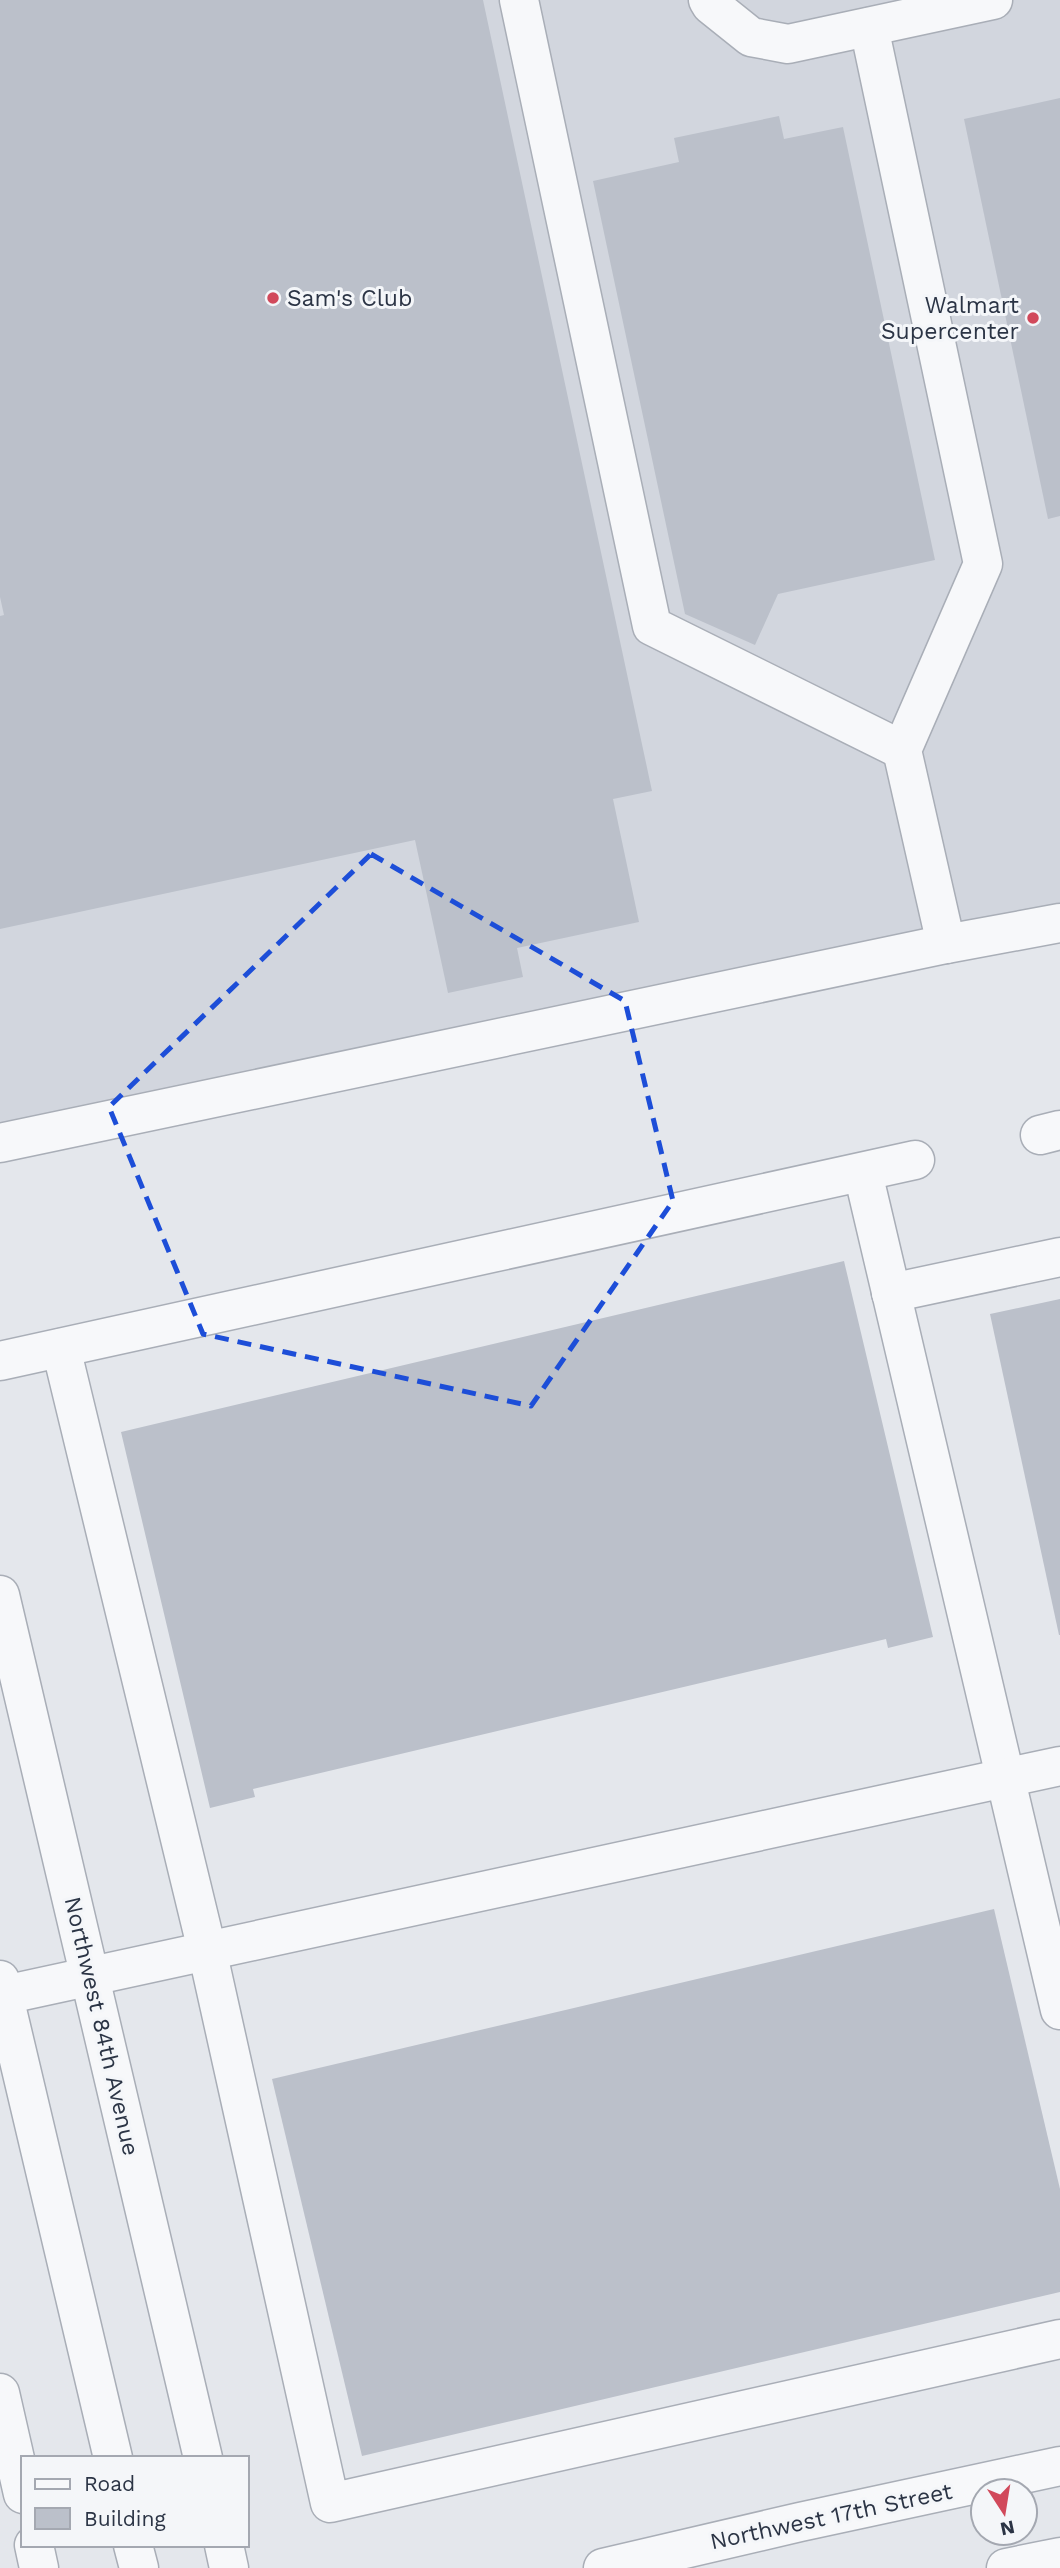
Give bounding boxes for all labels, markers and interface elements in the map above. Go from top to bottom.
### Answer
place label: Sam's Club [287,285,412,312]
marker: Sam's Club [265,290,281,306]
place label: Walmart Supercenter [881,292,1019,345]
marker: Walmart Supercenter [1025,310,1041,326]
street label: Northwest 84th Avenue [59,1894,144,2158]
legend [21,2456,248,2547]
text: Road [84,2471,135,2496]
north arrow [969,2477,1039,2547]
street label: Northwest 17th Street [708,2478,955,2555]
text: Building [84,2506,166,2531]
text: N [998,2515,1017,2541]

